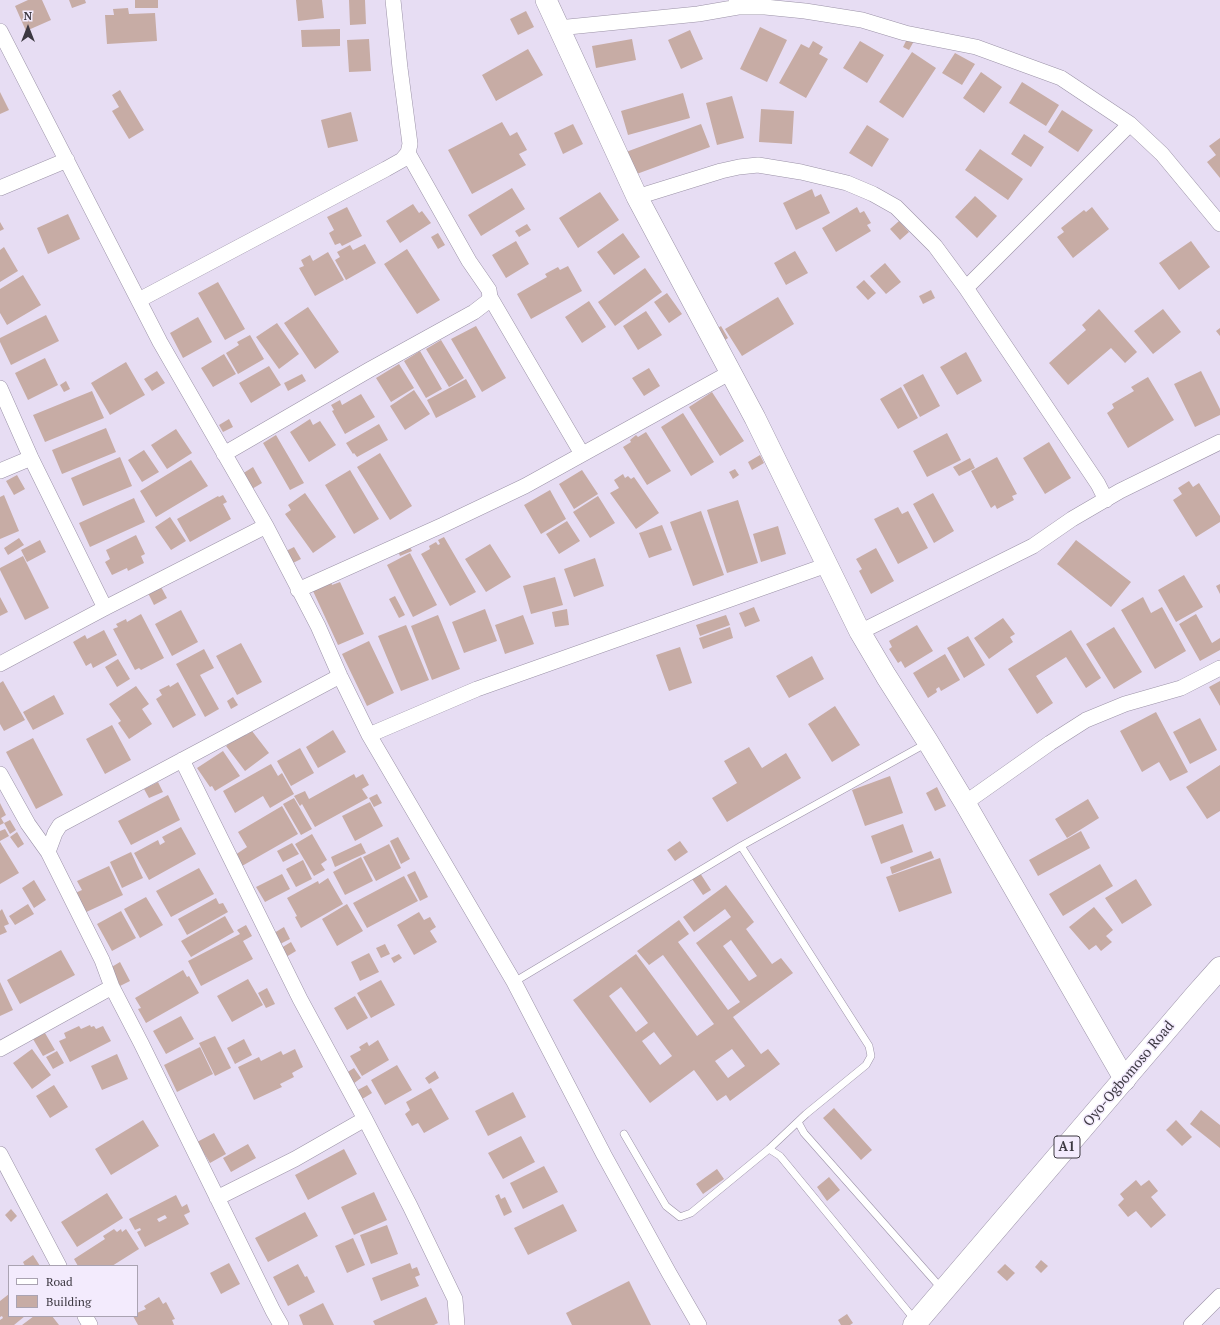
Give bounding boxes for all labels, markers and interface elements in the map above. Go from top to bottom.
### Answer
north arrow [8,8,48,48]
text: N [24,9,32,23]
street label: Oyo-Ogbomoso Road [1080,1018,1178,1130]
road number: A1 [1054,1136,1080,1158]
legend [8,1265,138,1317]
text: Road [46,1274,73,1289]
text: Building [46,1294,91,1309]

